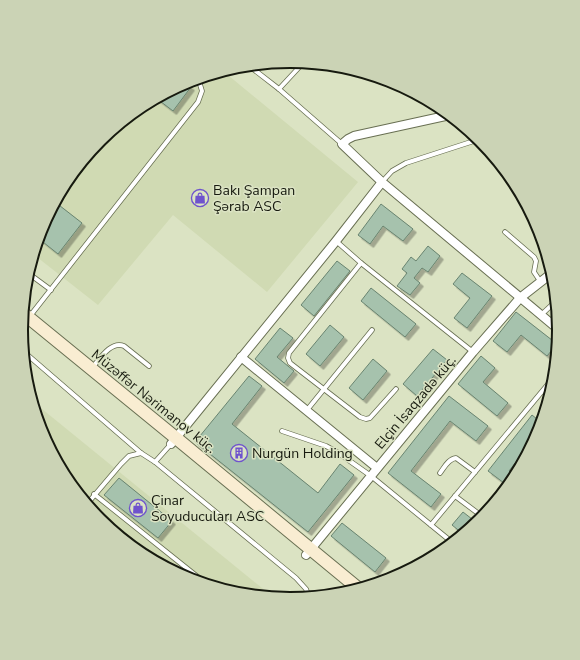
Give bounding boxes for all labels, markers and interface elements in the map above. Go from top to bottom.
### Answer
place label: Bakı Şampan Şərab ASC [213,181,295,216]
shop icon: Bakı Şampan Şərab ASC [190,188,210,208]
street label: Müzəffər Nərimanov küç. [87,345,220,458]
street label: Elçin İsaqzadə küç. [370,351,460,453]
building icon: Nurgün Holding [229,443,249,463]
place label: Nurgün Holding [252,444,353,463]
place label: Çinar Soyuducuları ASC [151,491,264,526]
shop icon: Çinar Soyuducuları ASC [128,498,148,518]

